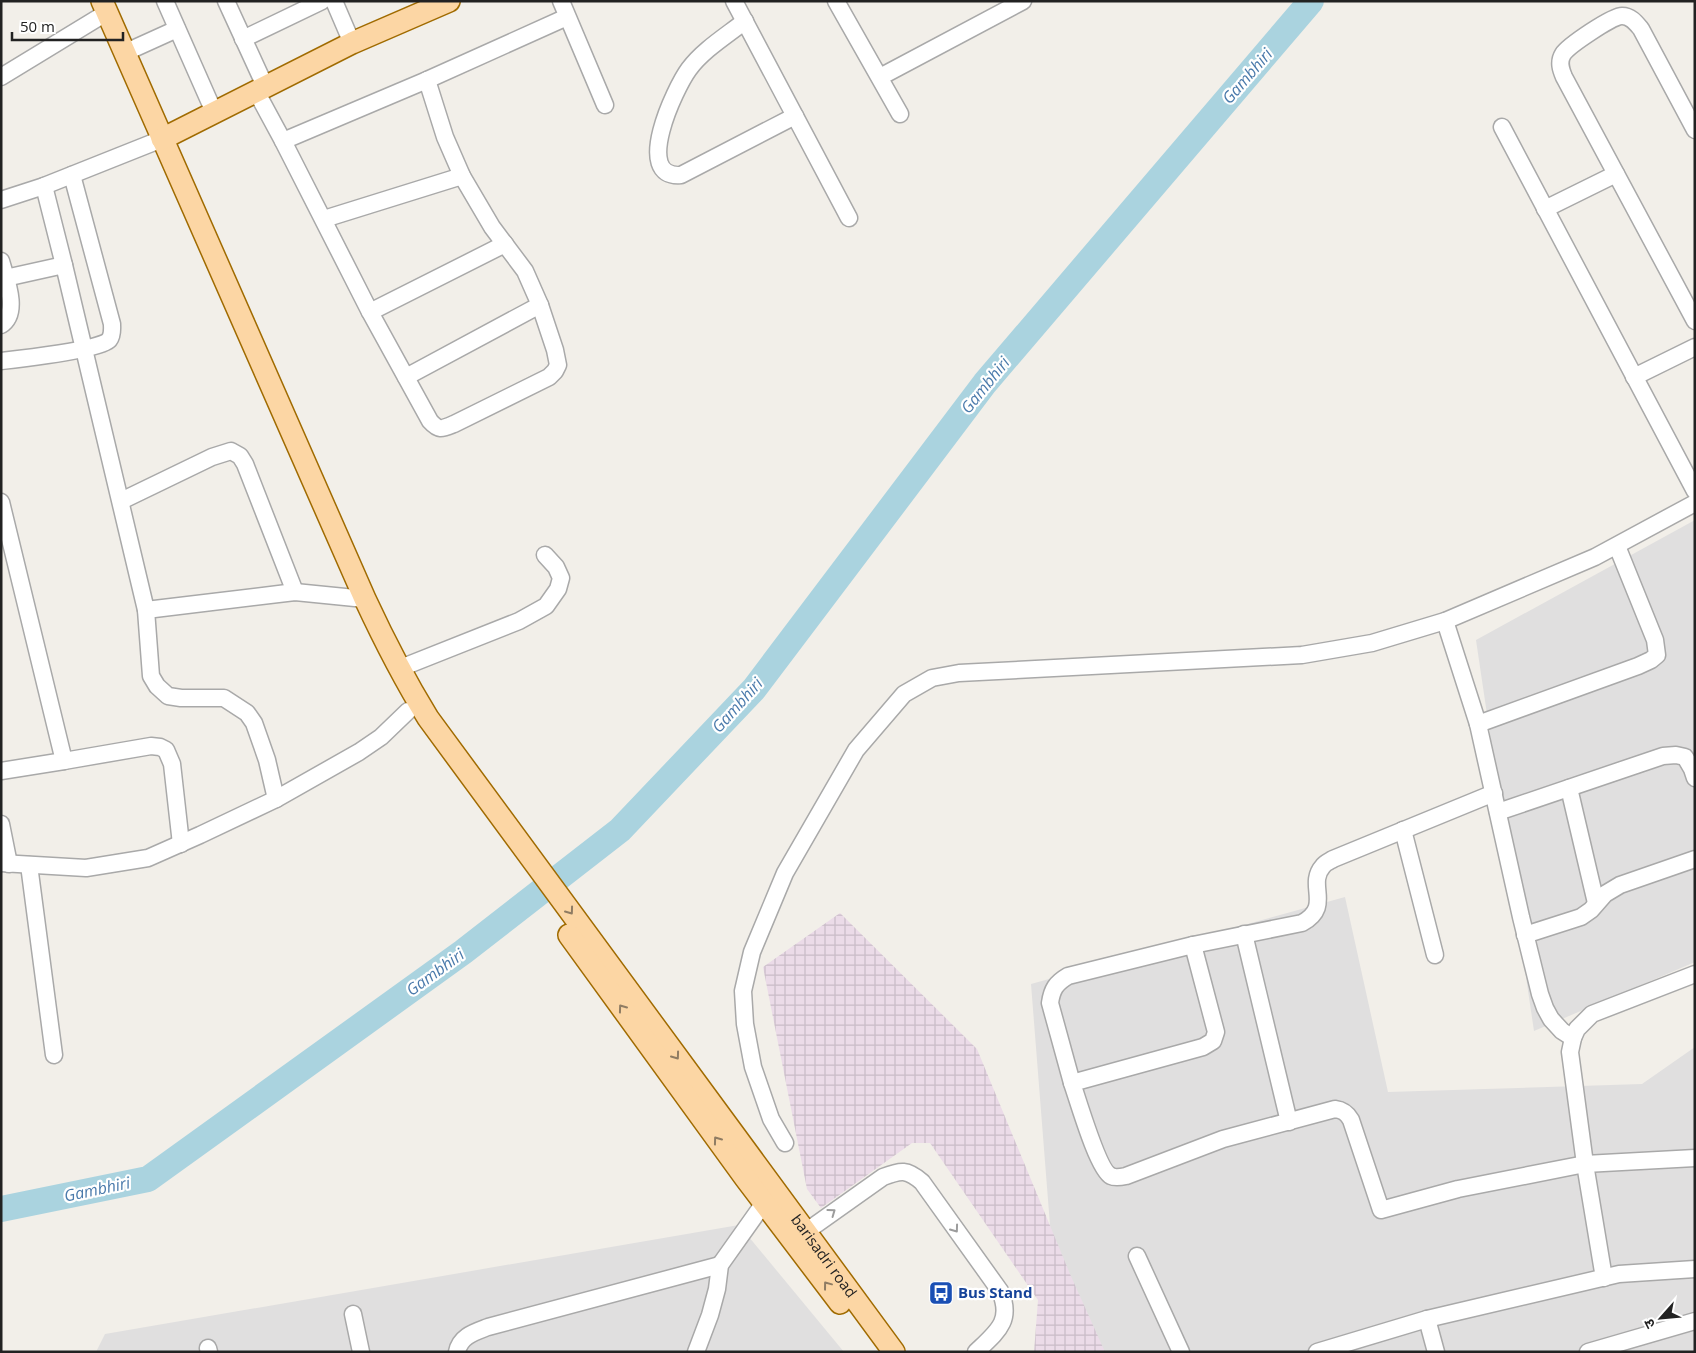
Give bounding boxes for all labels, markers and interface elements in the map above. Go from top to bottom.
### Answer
scale bar [12,10,124,42]
text: 50 m [20,16,55,36]
water label: Gambhiri [1217,43,1278,108]
water label: Gambhiri [955,351,1015,418]
water label: Gambhiri [706,672,768,737]
one-way arrow [564,905,572,914]
water label: Gambhiri [402,943,469,1001]
one-way arrow [619,1004,628,1014]
one-way arrow [671,1050,679,1059]
one-way arrow [714,1136,723,1146]
water label: Gambhiri [62,1171,133,1207]
one-way arrow [827,1209,836,1218]
street label: barisadri road [787,1210,862,1301]
one-way arrow [949,1223,958,1233]
bus stop icon: Bus Stand [928,1280,954,1306]
one-way arrow [824,1282,832,1291]
place label: Bus Stand [958,1282,1032,1302]
north arrow [1636,1293,1686,1343]
text: उ [1638,1315,1659,1332]

